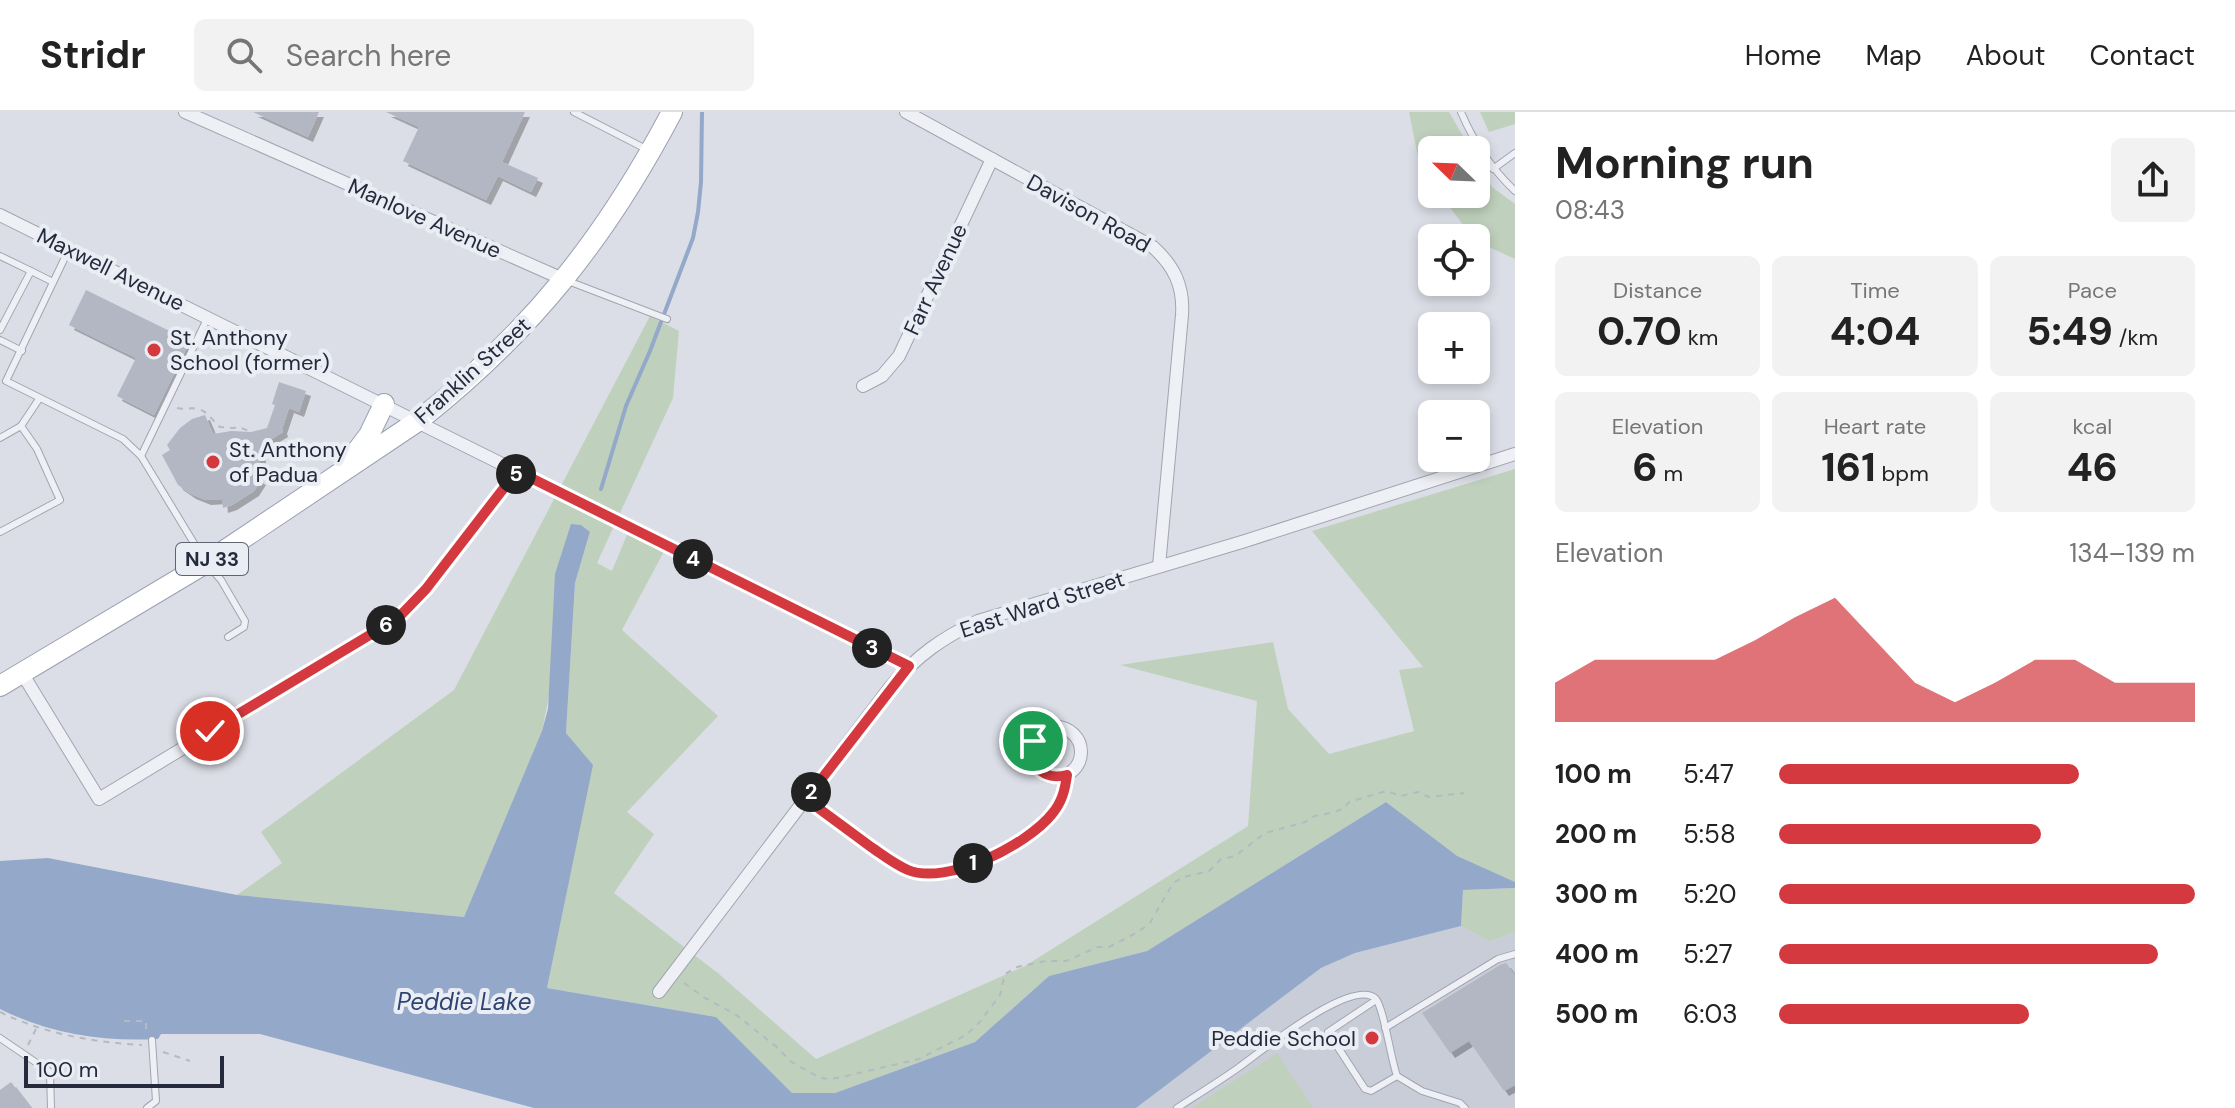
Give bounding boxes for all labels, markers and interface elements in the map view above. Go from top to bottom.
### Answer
search box [194,19,754,91]
text: Stridr [40,30,146,80]
icon: search [222,33,266,77]
text: Search here [286,36,451,75]
text: Home [1745,37,1821,74]
text: Map [1865,37,1922,74]
text: About [1966,37,2045,74]
text: Contact [2089,37,2195,74]
text: Morning run [1555,134,1814,192]
north arrow [1418,136,1490,208]
map controls [1418,136,1490,472]
button: share [2111,138,2195,222]
street label: Davison Road [1022,167,1156,259]
street label: Manlove Avenue [344,172,506,265]
text: 08:43 [1555,193,1625,227]
street label: Farr Avenue [897,219,974,340]
street label: Maxwell Avenue [32,221,189,318]
button: locate [1418,224,1490,296]
text: Distance [1613,276,1702,305]
text: Time [1850,276,1900,305]
text: Pace [2068,276,2117,305]
text: 0.70 [1597,305,1682,357]
text: 4:04 [1830,305,1920,357]
text: 5:49 [2027,305,2113,357]
street label: Franklin Street [408,311,537,430]
button: + [1418,312,1490,384]
place label: St. Anthony School (former) [170,323,330,377]
text: km [1682,323,1718,352]
text: /km [2113,323,2158,352]
marker: St. Anthony School (former) [145,341,163,359]
button: − [1418,400,1490,472]
text: Elevation [1612,412,1704,441]
text: Heart rate [1824,412,1926,441]
text: kcal [2072,412,2112,441]
place label: St. Anthony of Padua [229,435,347,489]
text: 6 [1632,441,1658,493]
text: 161 [1821,441,1876,493]
text: 46 [2067,441,2118,493]
marker: St. Anthony of Padua [204,453,222,471]
pin: 5 [496,454,536,494]
text: 5 [509,459,523,488]
text: m [1658,459,1683,488]
text: bpm [1876,459,1929,488]
text: Elevation [1555,536,1663,570]
text: 134–139 m [2069,536,2195,570]
pin: 4 [673,539,713,579]
road number: NJ 33 [176,543,248,575]
text: 4 [686,544,700,573]
street label: East Ward Street [956,564,1128,645]
pin: 6 [366,605,406,645]
text: 6 [379,610,393,639]
pin: 3 [852,628,892,668]
text: 3 [865,633,879,662]
pin [176,697,244,765]
pin [999,707,1067,775]
icon: check [188,709,232,753]
icon: arrive [1011,719,1055,763]
text: 100 m [1555,757,1632,791]
text: 5:47 [1683,757,1734,791]
pin: 2 [791,772,831,812]
text: 2 [805,777,817,806]
text: 200 m [1555,817,1637,851]
text: 5:58 [1683,817,1736,851]
pin: 1 [953,843,993,883]
text: 1 [969,848,977,877]
text: 300 m [1555,877,1638,911]
text: 5:20 [1683,877,1737,911]
text: 400 m [1555,937,1639,971]
text: 5:27 [1683,937,1733,971]
water label: Peddie Lake [397,986,531,1017]
text: 500 m [1555,997,1638,1031]
text: 6:03 [1683,997,1738,1031]
place label: Peddie School [1211,1024,1356,1053]
marker: Peddie School [1363,1029,1381,1047]
scale bar [24,1052,224,1088]
text: 100 m [36,1055,98,1084]

